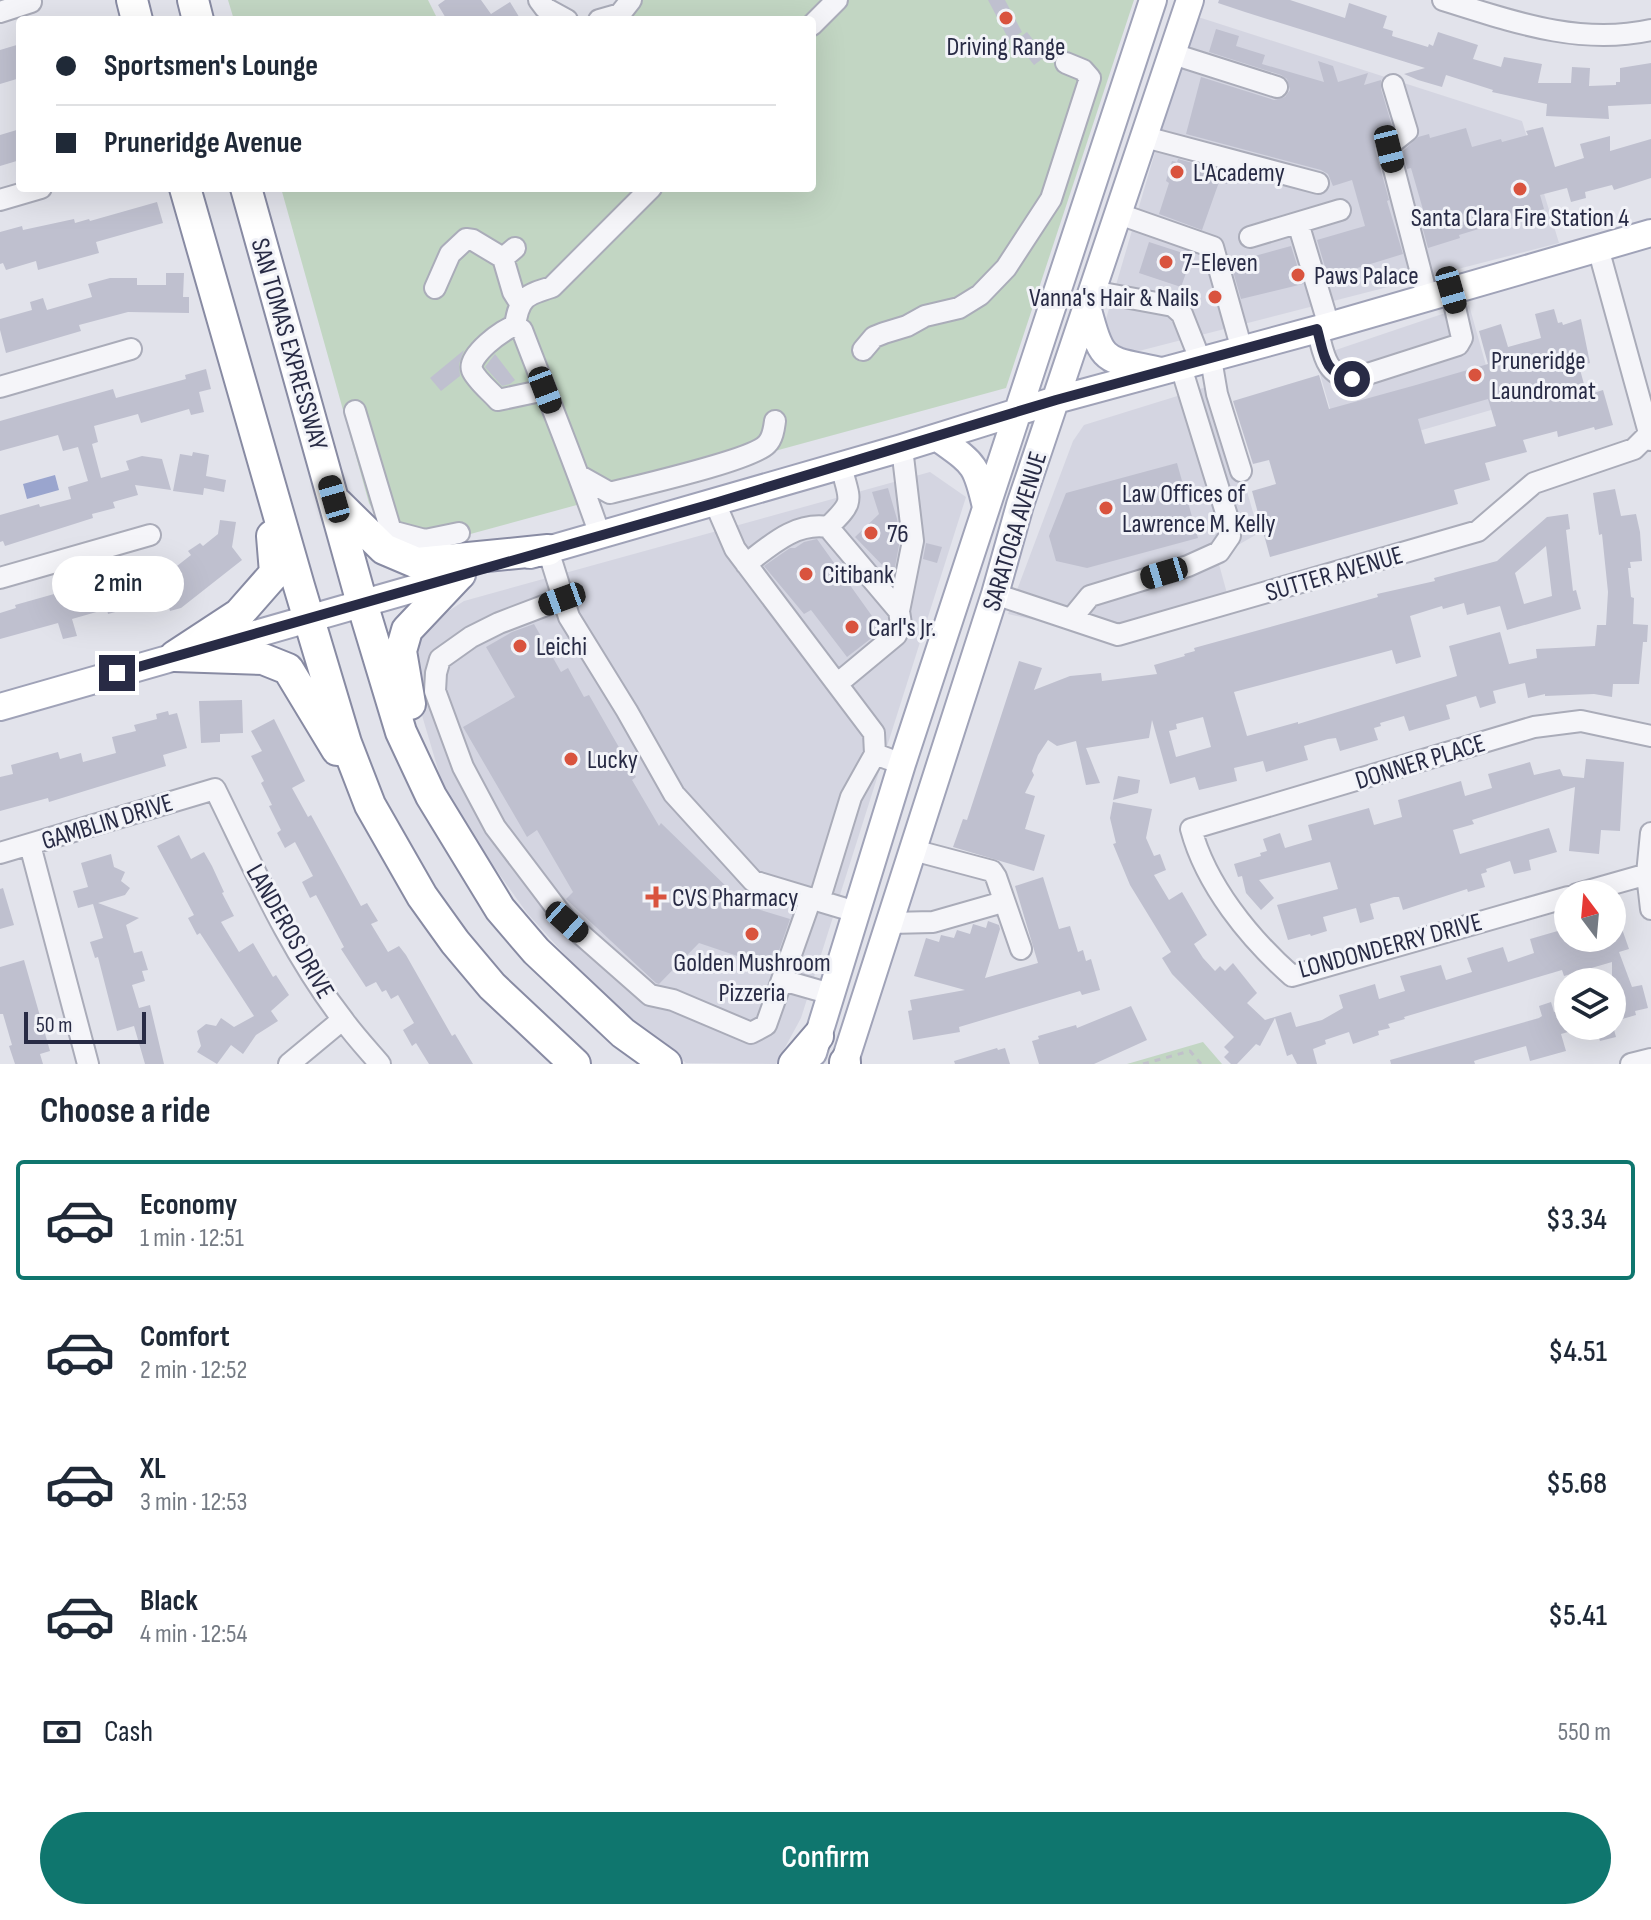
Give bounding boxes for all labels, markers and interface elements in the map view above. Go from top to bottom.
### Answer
marker: Driving Range [997,9,1015,27]
place label: Driving Range [946,32,1066,63]
text: Sportsmen's Lounge [104,48,318,84]
car [1372,123,1406,175]
text: Pruneridge Avenue [104,125,302,161]
place label: L'Academy [1193,158,1285,189]
marker: L'Academy [1168,163,1186,181]
marker: Santa Clara Fire Station 4 [1511,180,1529,198]
place label: Santa Clara Fire Station 4 [1411,203,1629,234]
street label: SAN TOMAS EXPRESSWAY [243,235,334,454]
place label: 7-Eleven [1182,248,1258,279]
marker: 7-Eleven [1157,253,1175,271]
place label: Paws Palace [1314,261,1419,292]
car [1433,264,1469,316]
marker: Paws Palace [1289,266,1307,284]
place label: Vanna's Hair & Nails [1029,283,1199,314]
marker: Vanna's Hair & Nails [1206,288,1224,306]
place label: Pruneridge Laundromat [1491,346,1596,407]
route start [1334,361,1370,397]
car [525,363,565,417]
marker: Pruneridge Laundromat [1466,366,1484,384]
street label: SARATOGA AVENUE [976,448,1054,615]
car [316,473,352,525]
place label: Law Offices of Lawrence M. Kelly [1122,479,1276,540]
marker: Law Offices of Lawrence M. Kelly [1097,499,1115,517]
place label: 76 [887,519,909,550]
marker: 76 [862,524,880,542]
street label: SUTTER AVENUE [1262,540,1407,609]
car [1138,555,1190,591]
callout: 2 min [51,557,183,613]
place label: Citibank [822,560,894,591]
marker: Citibank [797,565,815,583]
text: 2 min [94,568,142,599]
car [535,580,589,618]
place label: Carl's Jr. [868,613,936,644]
marker: Carl's Jr. [843,618,861,636]
place label: Leichi [536,632,587,663]
marker: Leichi [511,637,529,655]
route end [99,655,135,691]
street label: DONNER PLACE [1352,728,1489,797]
place label: Lucky [587,745,638,776]
marker: Lucky [562,750,580,768]
street label: GAMBLIN DRIVE [38,788,177,857]
street label: LANDEROS DRIVE [239,859,341,1004]
north arrow [1554,880,1626,952]
map controls [1554,880,1626,1040]
place label: CVS Pharmacy [672,883,798,914]
marker: CVS Pharmacy [647,888,665,906]
car [541,897,593,947]
street label: LONDONDERRY DRIVE [1295,907,1486,986]
marker: Golden Mushroom Pizzeria [743,925,761,943]
place label: Golden Mushroom Pizzeria [673,948,831,1009]
button: layers [1554,968,1626,1040]
scale bar [24,1008,146,1044]
text: 50 m [36,1012,72,1039]
text: Choose a ride [40,1090,211,1133]
icon: car [44,1184,116,1256]
text: Economy [140,1187,237,1223]
text: $3.34 [1546,1202,1607,1238]
text: 1 min · 12:51 [140,1223,244,1254]
icon: car [44,1316,116,1388]
text: Comfort [140,1319,230,1355]
text: $4.51 [1548,1334,1607,1370]
text: 2 min · 12:52 [140,1355,247,1386]
icon: car [44,1448,116,1520]
text: XL [140,1451,166,1487]
text: $5.68 [1546,1466,1607,1502]
text: 3 min · 12:53 [140,1487,247,1518]
icon: car [44,1580,116,1652]
text: Black [140,1583,198,1619]
text: $5.41 [1548,1598,1607,1634]
text: 4 min · 12:54 [140,1619,247,1650]
icon: cash [40,1710,84,1754]
text: Cash [104,1714,153,1750]
text: 550 m [1558,1717,1611,1748]
button: Confirm [40,1812,1611,1904]

